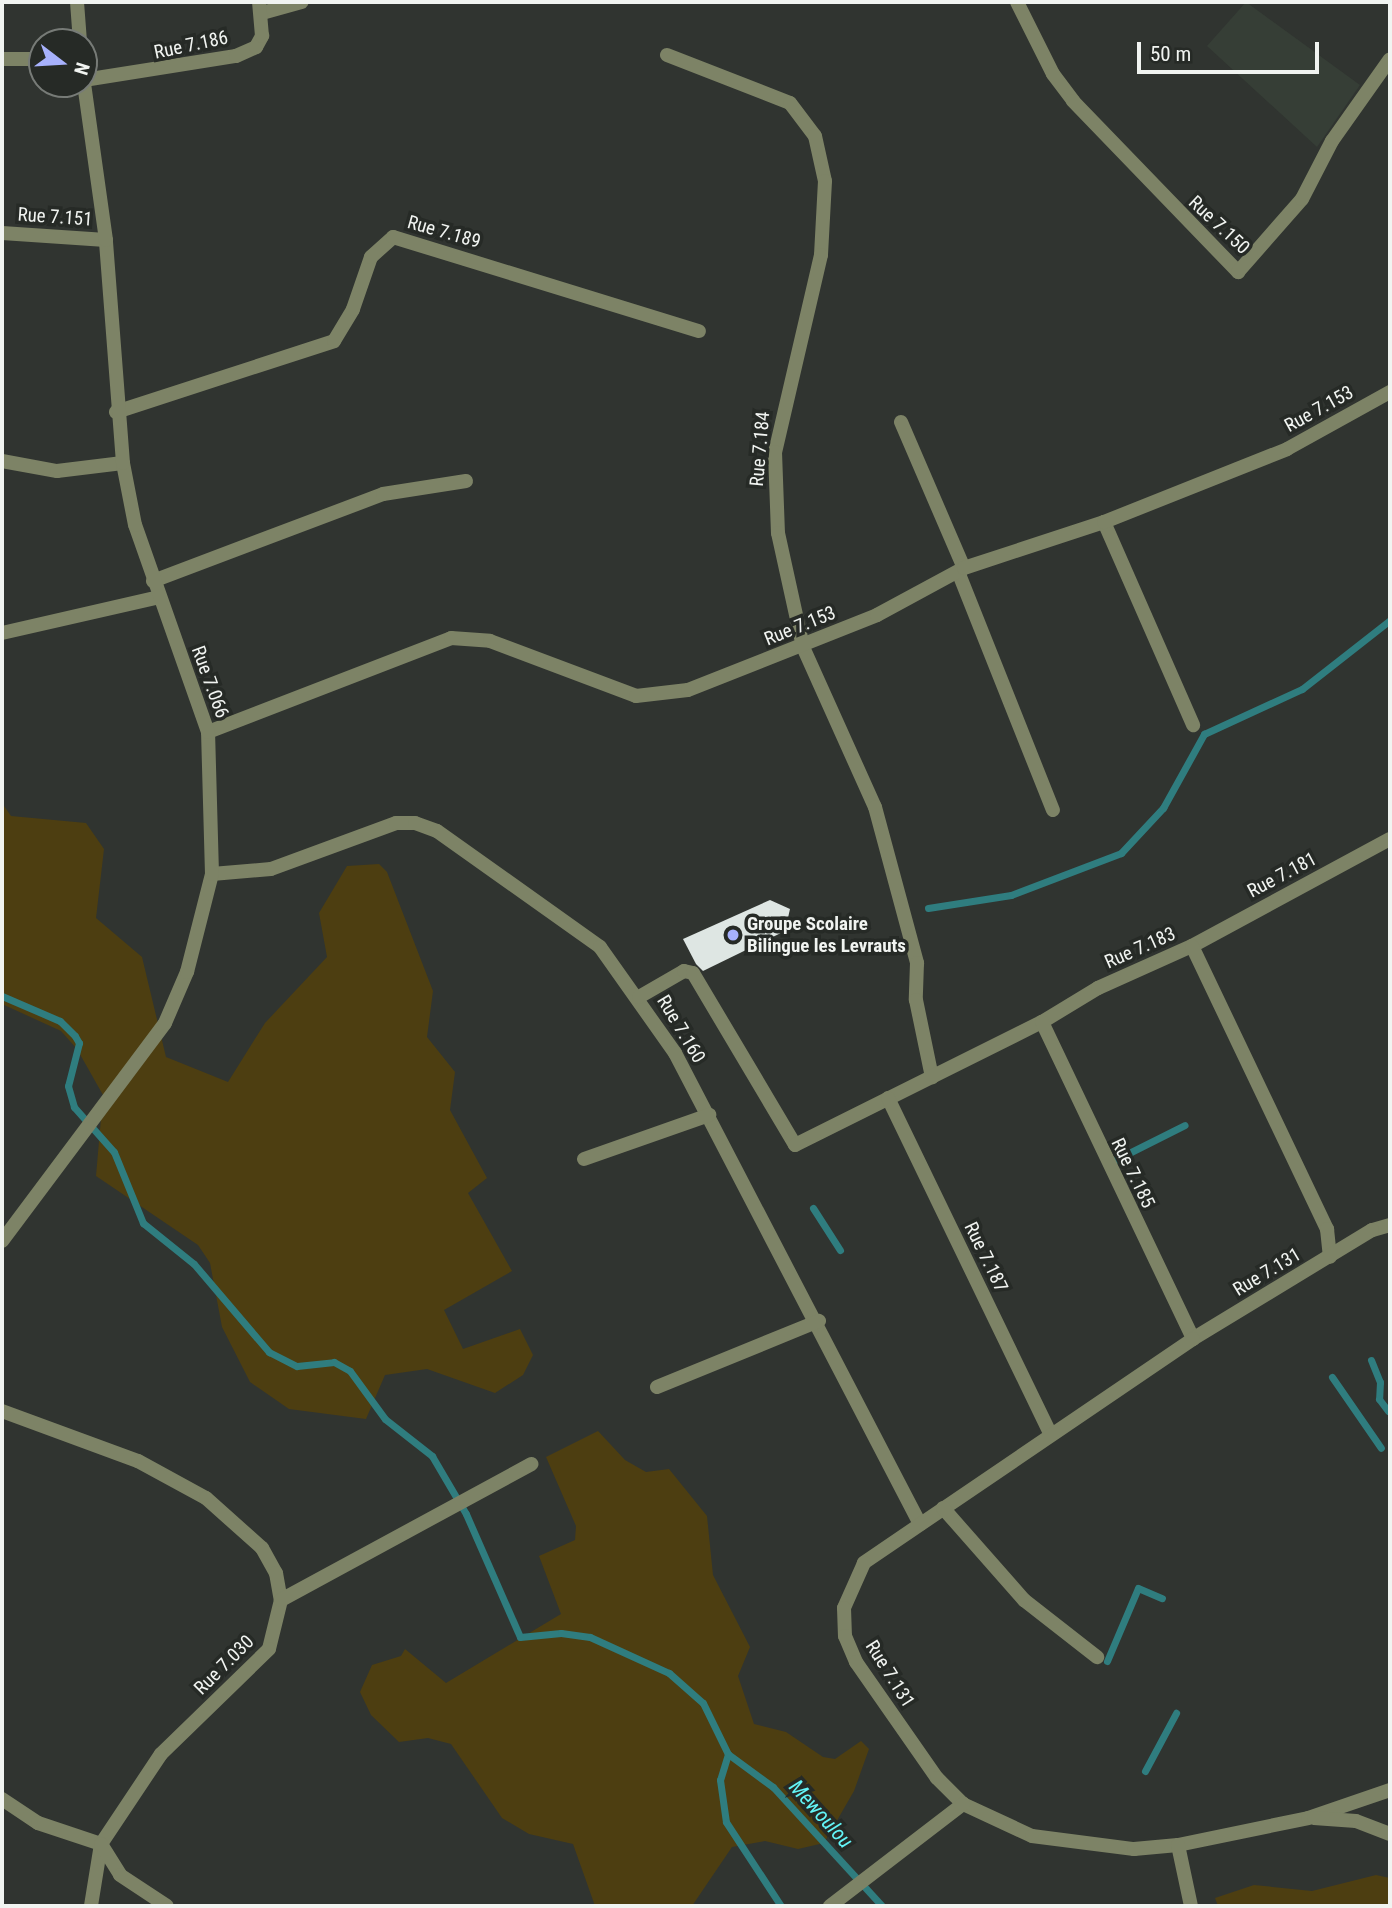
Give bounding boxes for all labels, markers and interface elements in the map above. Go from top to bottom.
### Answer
street label: Rue 7.186 [152,26,230,64]
north arrow [28,28,98,98]
scale bar [1140,28,1322,72]
text: 50 m [1150,42,1191,66]
text: N [69,60,94,78]
street label: Rue 7.150 [1184,191,1254,259]
street label: Rue 7.151 [17,203,93,231]
street label: Rue 7.189 [405,211,483,253]
street label: Rue 7.153 [1281,381,1357,437]
street label: Rue 7.184 [745,411,775,487]
street label: Rue 7.153 [761,601,839,651]
street label: Rue 7.066 [186,643,234,721]
street label: Rue 7.181 [1244,847,1320,903]
place label: Groupe Scolaire Bilingue les Levrauts [747,913,906,957]
street label: Rue 7.183 [1101,922,1179,974]
marker: Groupe Scolaire Bilingue les Levrauts [725,927,741,943]
street label: Rue 7.160 [652,991,710,1067]
street label: Rue 7.185 [1106,1134,1160,1212]
street label: Rue 7.187 [959,1218,1013,1296]
street label: Rue 7.131 [1229,1243,1305,1301]
street label: Rue 7.030 [189,1630,259,1700]
street label: Rue 7.131 [860,1636,920,1712]
water label: Mewoulou [784,1775,858,1853]

